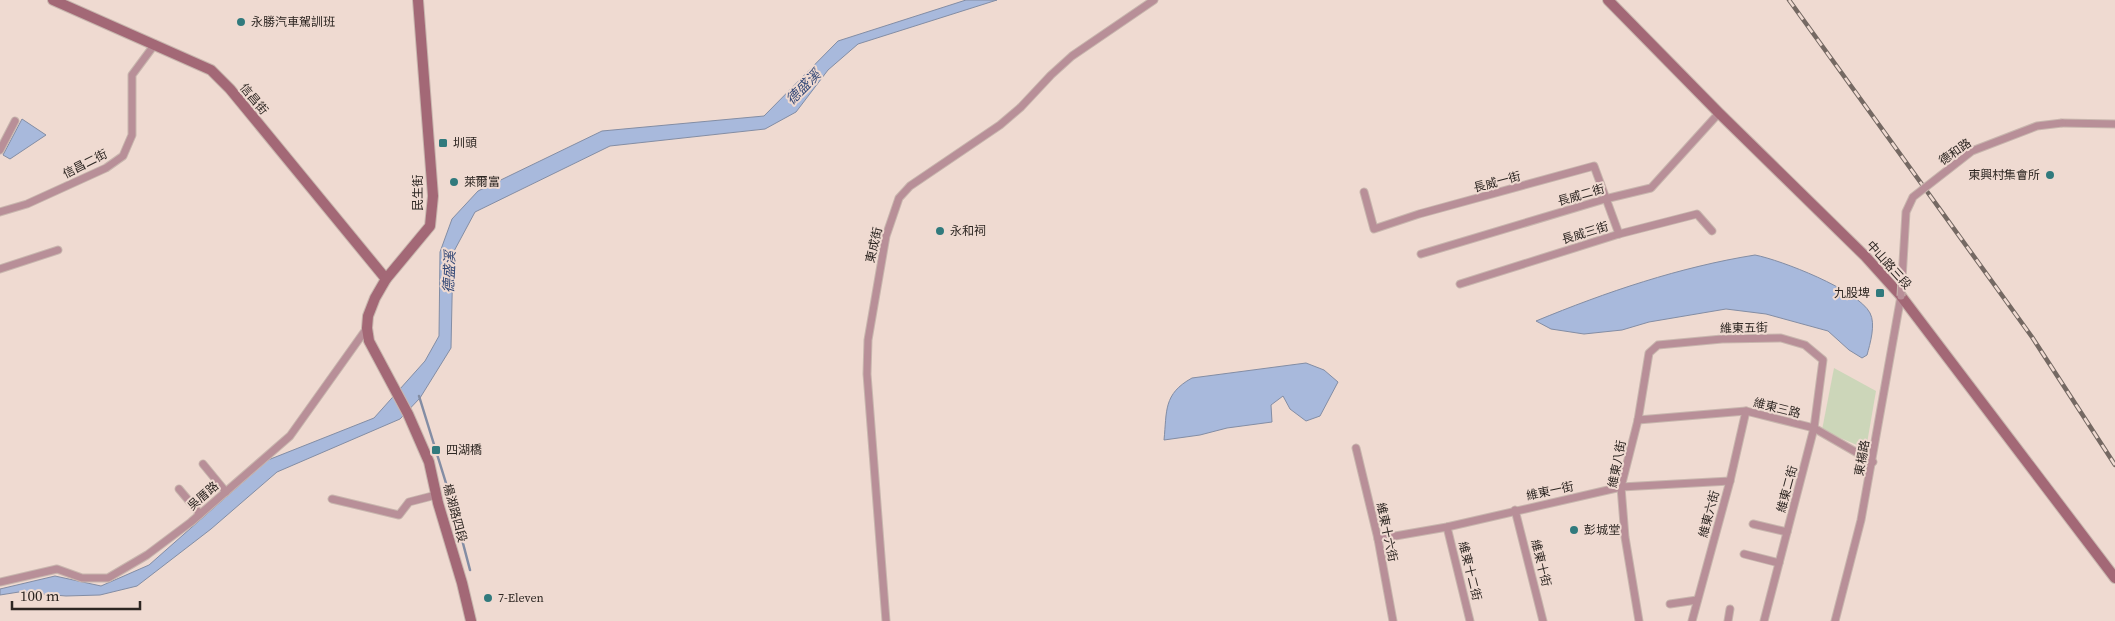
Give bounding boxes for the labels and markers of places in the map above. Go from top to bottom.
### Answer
place label: 永勝汽車駕訓班 [251,14,335,30]
marker: 永勝汽車駕訓班 [235,16,247,28]
place label: 圳頭 [453,135,477,151]
marker: 圳頭 [437,137,449,149]
place label: 東興村集會所 [1968,167,2040,183]
marker: 東興村集會所 [2044,169,2056,181]
place label: 萊爾富 [464,174,500,190]
marker: 萊爾富 [448,176,460,188]
place label: 永和祠 [950,223,986,239]
marker: 永和祠 [934,225,946,237]
place label: 九股埤 [1834,285,1870,301]
marker: 九股埤 [1874,287,1886,299]
place label: 四湖橋 [446,442,482,458]
marker: 四湖橋 [430,444,442,456]
place label: 彭城堂 [1584,522,1620,538]
marker: 彭城堂 [1568,524,1580,536]
place label: 7-Eleven [498,590,544,606]
marker: 7-Eleven [482,592,494,604]

